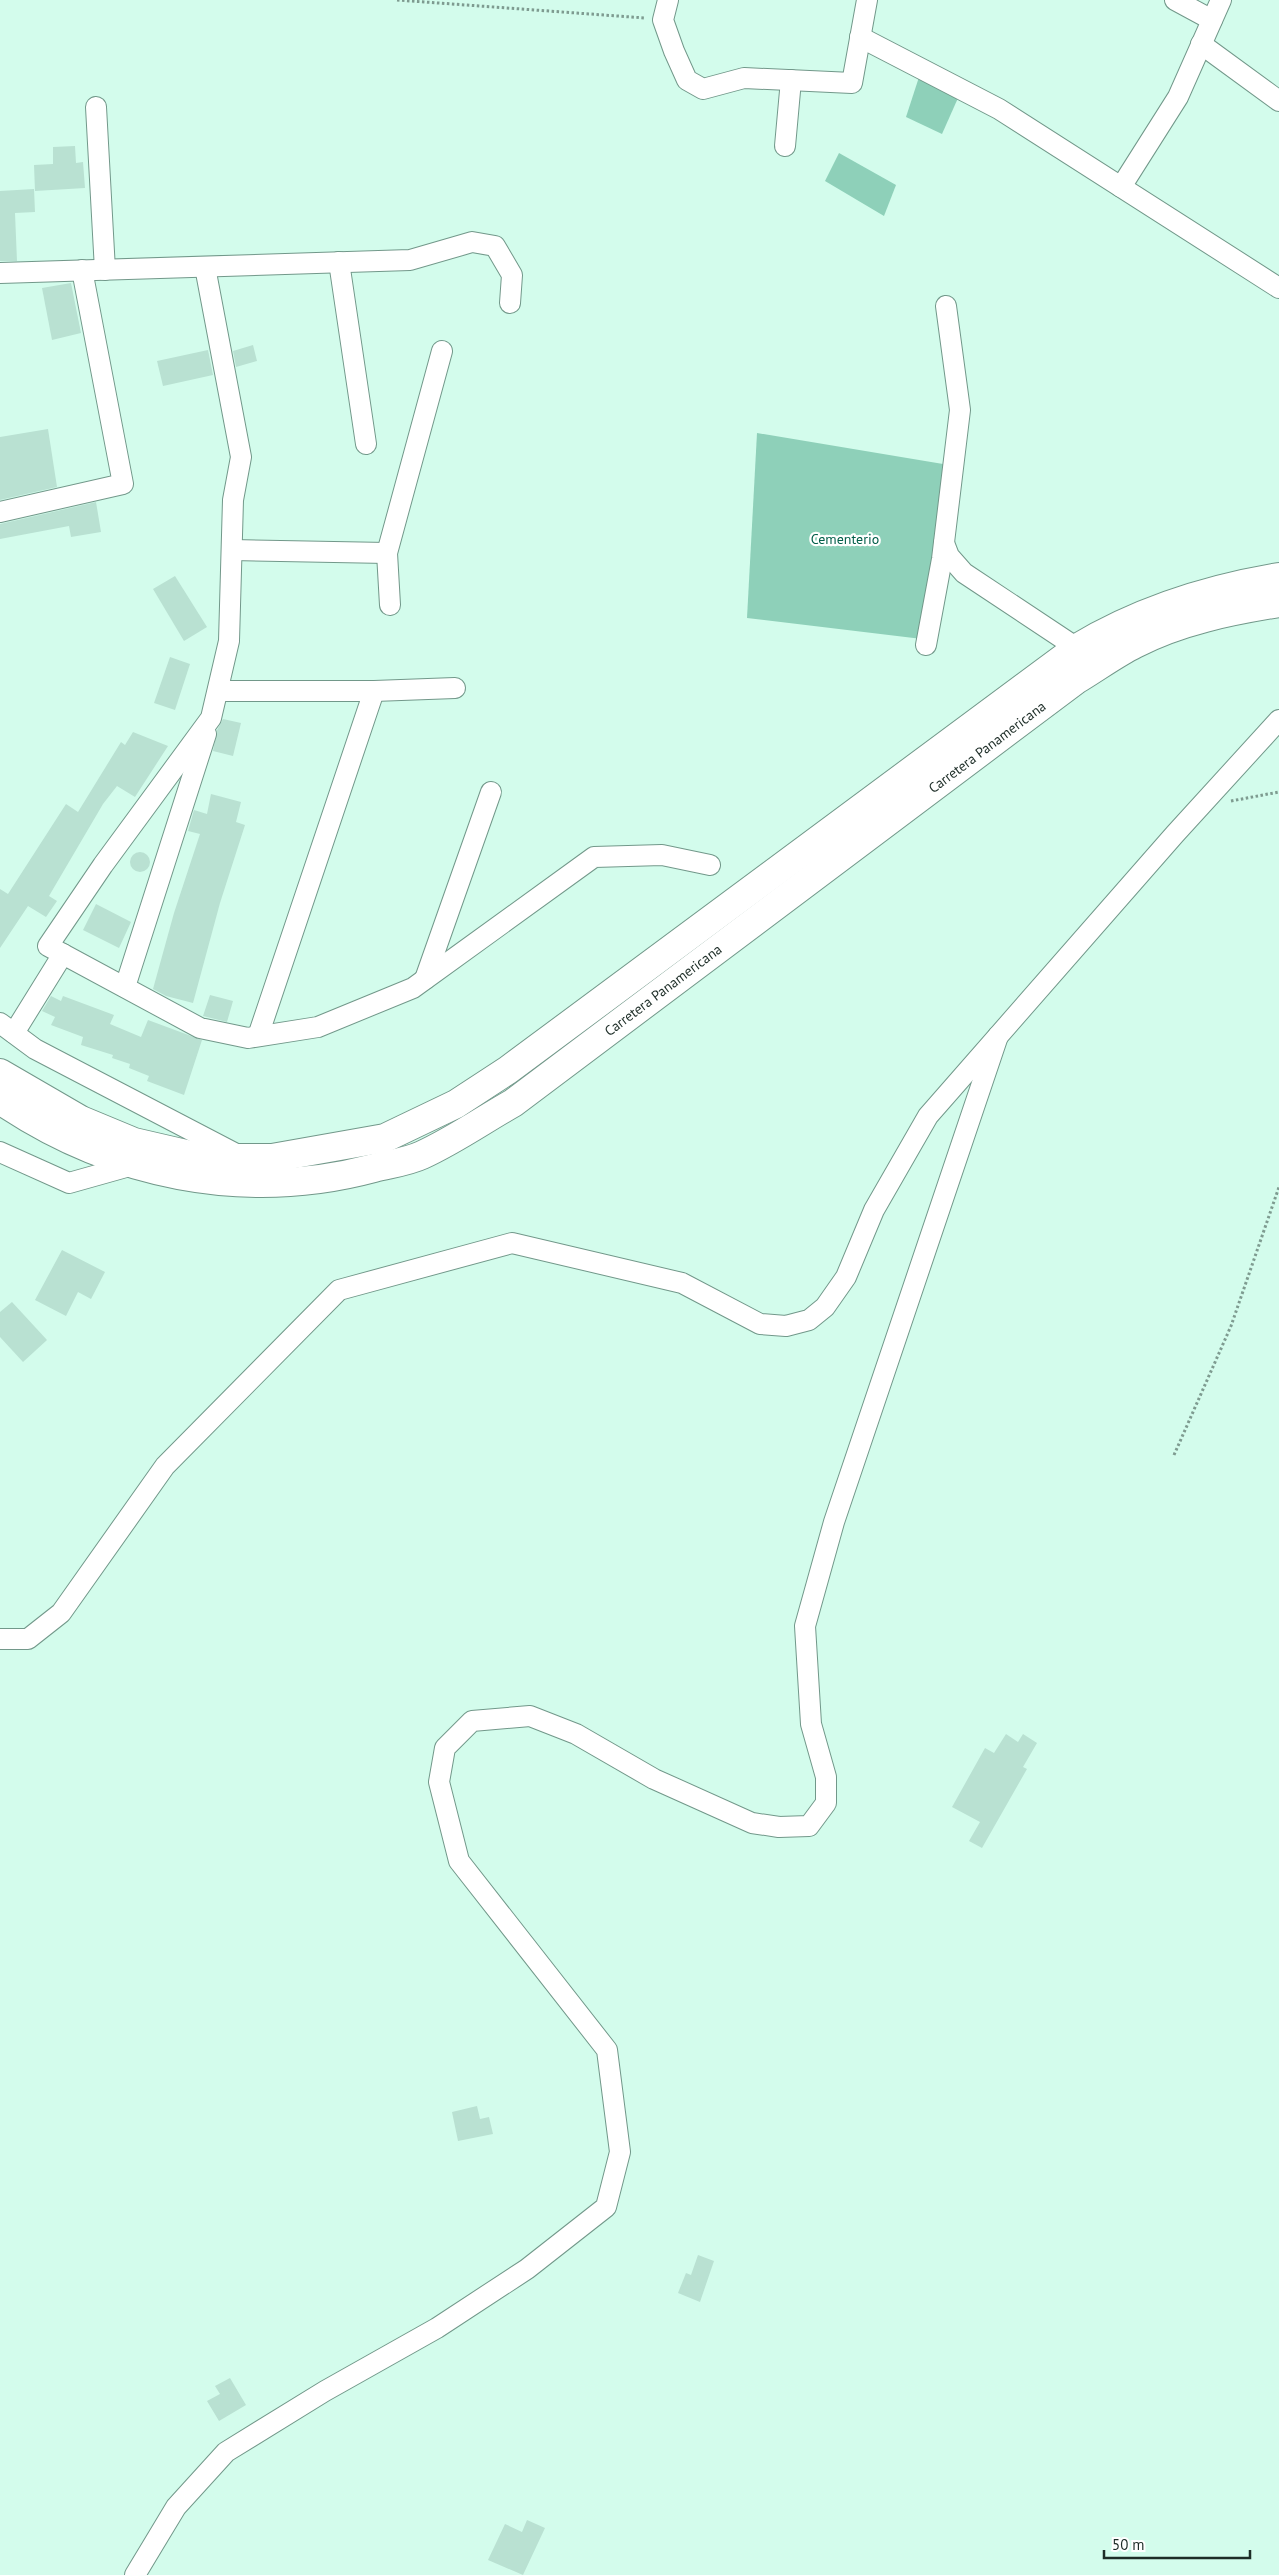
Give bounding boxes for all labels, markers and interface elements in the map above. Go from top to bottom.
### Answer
park label: Cementerio [811,530,879,548]
street label: Carretera Panamericana [925,697,1049,797]
street label: Carretera Panamericana [601,940,725,1040]
scale bar [1104,2528,1250,2560]
text: 50 m [1112,2535,1145,2554]

